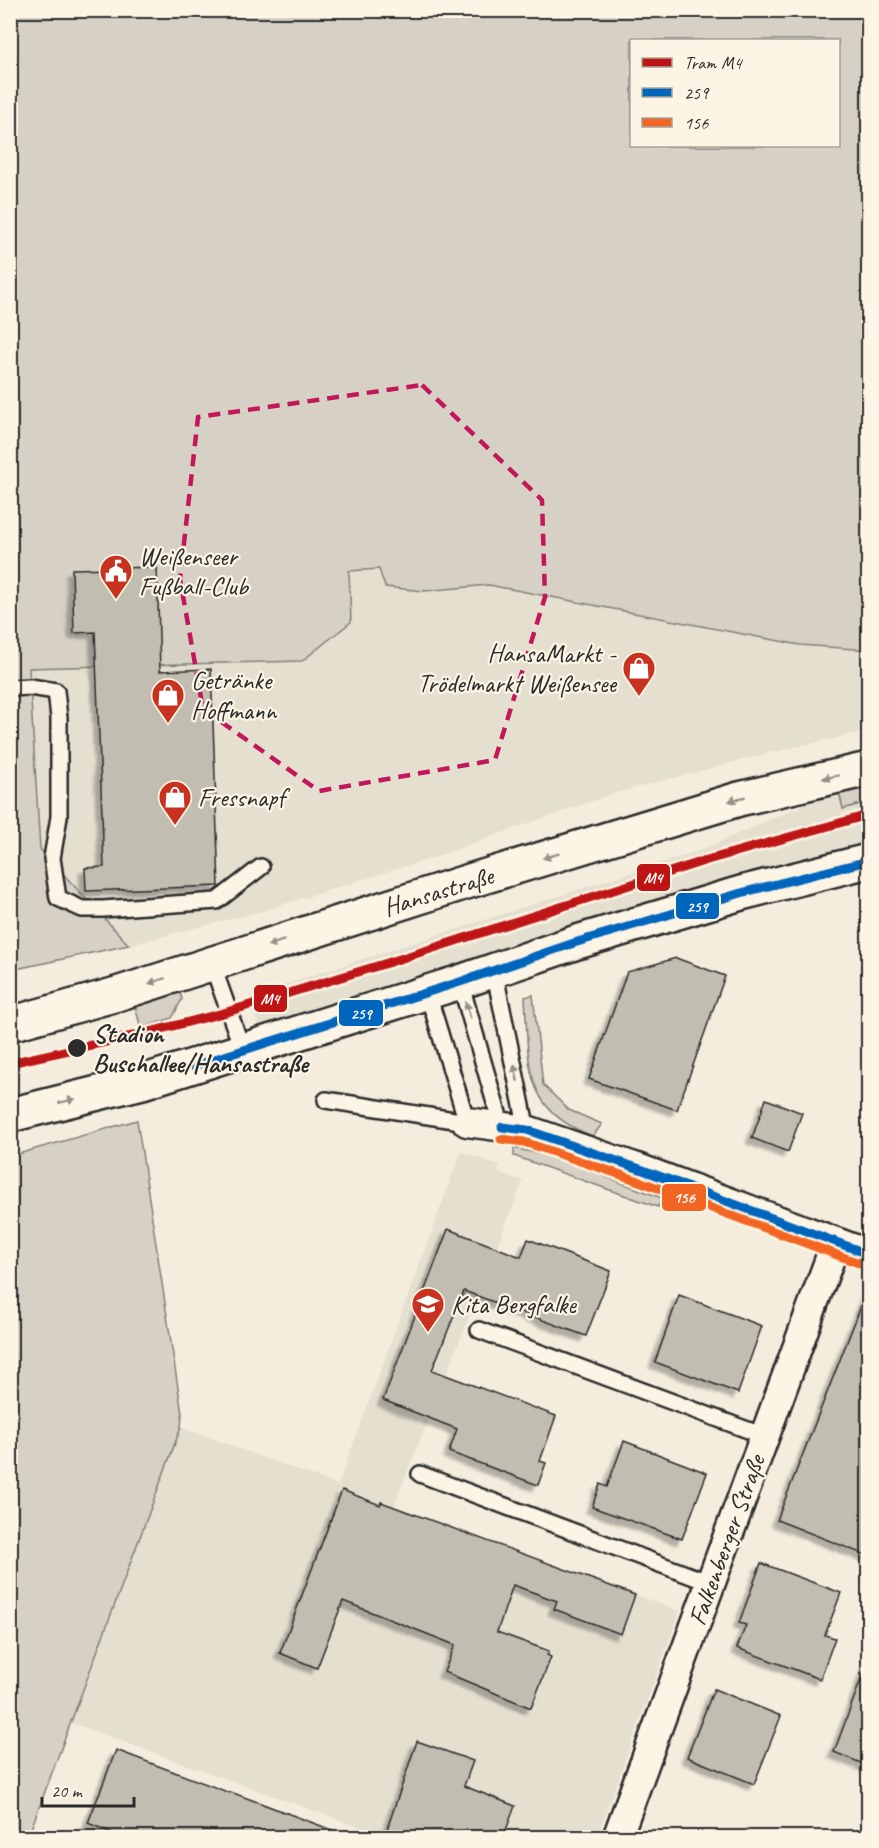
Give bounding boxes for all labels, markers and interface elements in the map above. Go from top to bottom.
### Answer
legend [630,39,840,147]
text: Tram M4 [684,52,743,74]
text: 259 [684,82,710,104]
text: 156 [684,112,709,134]
place label: Weißenseer Fußball-Club [139,540,250,603]
public building icon: Weißenseer Fußball-Club [98,553,134,600]
place label: HansaMarkt - Trödelmarkt Weißensee [418,637,618,700]
shop icon: HansaMarkt - Trödelmarkt Weißensee [621,650,657,697]
place label: Getränke Hoffmann [191,664,278,727]
shop icon: Getränke Hoffmann [150,677,186,724]
one-way arrow [822,773,841,782]
shop icon: Fressnapf [157,779,193,826]
place label: Fressnapf [198,781,291,814]
one-way arrow [728,795,747,805]
one-way arrow [542,852,560,861]
street label: Hansastraße [379,858,500,924]
line badge: M4 [636,863,671,892]
text: M4 [644,868,664,888]
line badge: 259 [675,892,720,920]
text: 259 [686,897,710,917]
one-way arrow [267,939,285,948]
one-way arrow [148,977,166,986]
line badge: M4 [253,984,288,1013]
text: M4 [261,989,281,1009]
line badge: 259 [338,999,384,1027]
one-way arrow [463,1001,472,1019]
text: 259 [350,1004,374,1024]
place label: Stadion Buschallee/Hansastraße [93,1017,310,1080]
marker: Stadion Buschallee/Hansastraße [66,1037,88,1059]
one-way arrow [511,1063,520,1082]
one-way arrow [58,1096,76,1106]
line badge: 156 [661,1183,707,1212]
text: 156 [673,1188,696,1208]
school or university icon: Kita Bergfalke [410,1286,446,1333]
place label: Kita Bergfalke [451,1288,577,1321]
street label: Falkenberger Straße [680,1448,773,1630]
scale bar [42,1770,134,1808]
text: 20 m [51,1780,84,1802]

